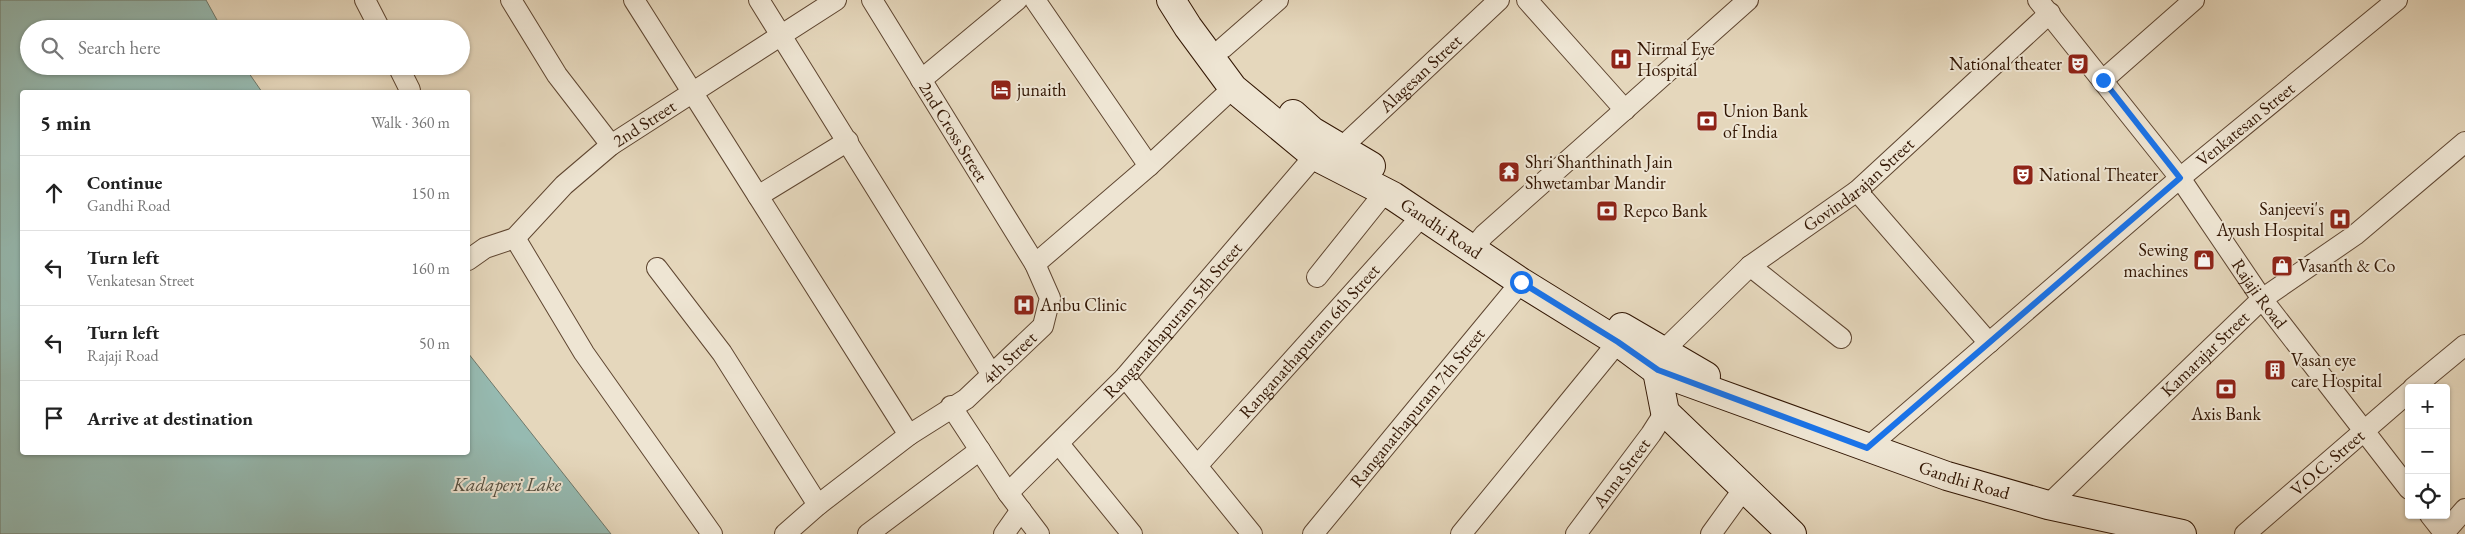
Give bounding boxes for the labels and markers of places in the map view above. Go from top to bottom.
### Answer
place label: Nirmal Eye Hospital [1637,37,1715,81]
hospital icon: Nirmal Eye Hospital [1609,47,1633,71]
place label: National theater [1949,52,2062,75]
theatre icon: National theater [2066,52,2090,76]
hotel icon: junaith [989,78,1013,102]
place label: junaith [1016,78,1067,101]
place label: Union Bank of India [1723,99,1808,143]
bank icon: Union Bank of India [1695,109,1719,133]
place label: Shri Shanthinath Jain Shwetambar Mandir [1525,150,1673,194]
temple icon: Shri Shanthinath Jain Shwetambar Mandir [1497,160,1521,184]
theatre icon: National Theater [2011,163,2035,187]
place label: National Theater [2039,163,2158,186]
place label: Sanjeevi's Ayush Hospital [2216,197,2324,241]
bank icon: Repco Bank [1595,199,1619,223]
place label: Repco Bank [1623,199,1708,222]
hospital icon: Sanjeevi's Ayush Hospital [2328,207,2352,231]
place label: Sewing machines [2123,238,2188,282]
shop icon: Sewing machines [2192,248,2216,272]
shop icon: Vasanth & Co [2270,254,2294,278]
place label: Vasanth & Co [2298,254,2395,277]
hospital icon: Anbu Clinic [1012,293,1036,317]
place label: Anbu Clinic [1039,293,1127,316]
place label: Vasan eye care Hospital [2291,348,2382,392]
building icon: Vasan eye care Hospital [2263,358,2287,382]
bank icon: Axis Bank [2214,377,2238,401]
place label: Axis Bank [2190,402,2261,425]

